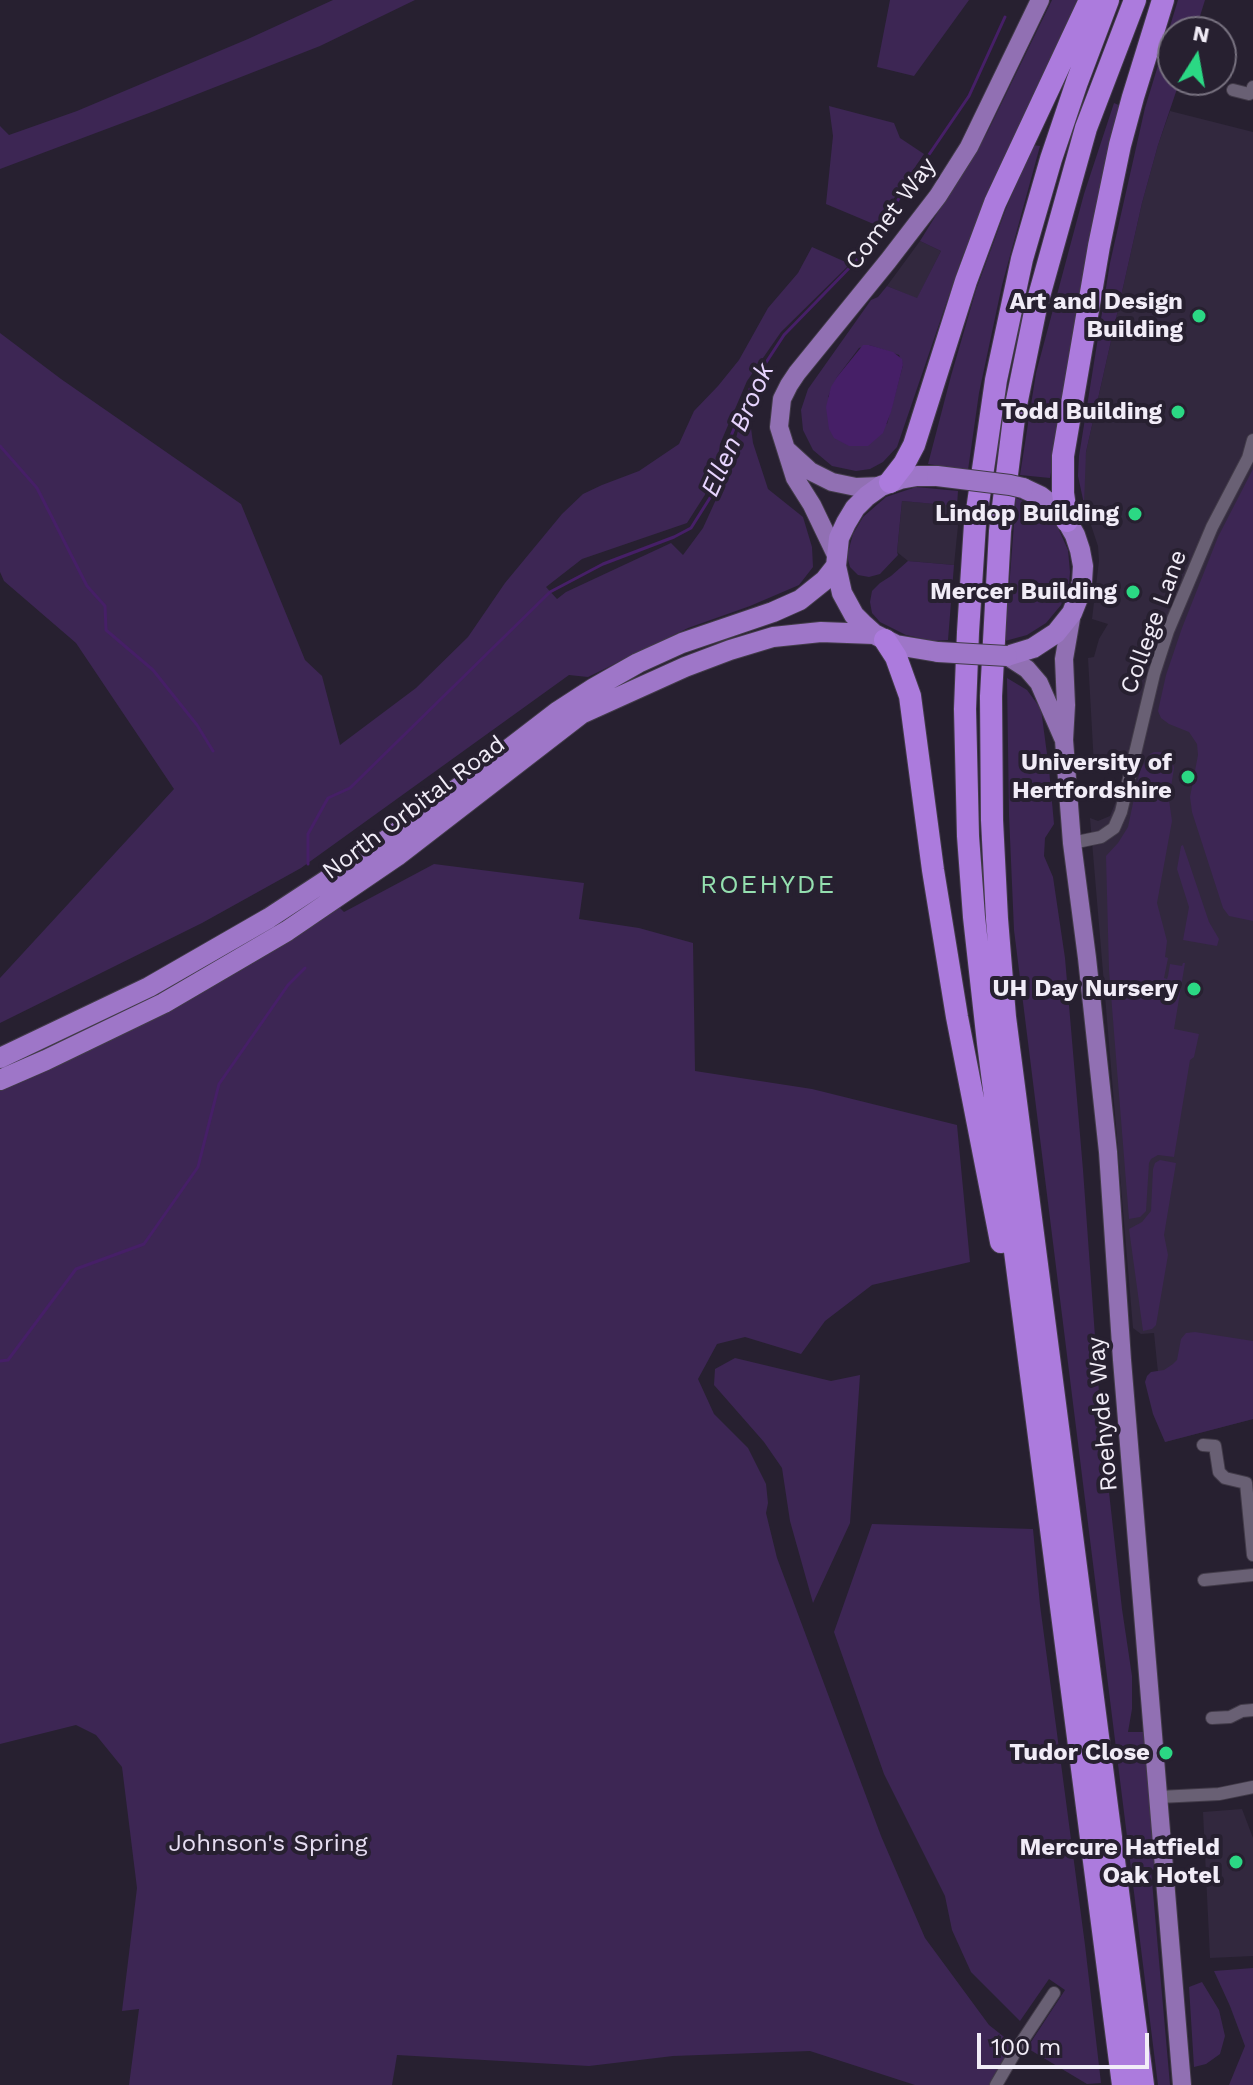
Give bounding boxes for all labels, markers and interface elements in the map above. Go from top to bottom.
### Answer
north arrow [1157,16,1237,96]
text: N [1191,20,1212,48]
street label: Comet Way [840,152,942,276]
place label: Art and Design Building [1009,288,1183,344]
marker: Art and Design Building [1190,307,1208,325]
water label: Ellen Brook [695,359,781,501]
place label: Todd Building [1001,398,1162,426]
marker: Todd Building [1169,403,1187,421]
place label: Lindop Building [935,500,1119,528]
marker: Lindop Building [1126,505,1144,523]
street label: College Lane [1115,546,1193,698]
place label: Mercer Building [930,578,1117,606]
marker: Mercer Building [1124,583,1142,601]
street label: North Orbital Road [317,730,511,886]
place label: University of Hertfordshire [1012,749,1172,805]
marker: University of Hertfordshire [1179,768,1197,786]
district label: ROEHYDE [700,869,836,901]
place label: UH Day Nursery [993,975,1178,1003]
marker: UH Day Nursery [1185,980,1203,998]
street label: Roehyde Way [1082,1335,1124,1493]
place label: Tudor Close [1009,1739,1150,1767]
marker: Tudor Close [1157,1744,1175,1762]
park label: Johnson's Spring [168,1830,368,1858]
place label: Mercure Hatfield Oak Hotel [1020,1834,1220,1890]
marker: Mercure Hatfield Oak Hotel [1227,1853,1245,1871]
scale bar [981,2017,1153,2067]
text: 100 m [991,2033,1061,2061]

